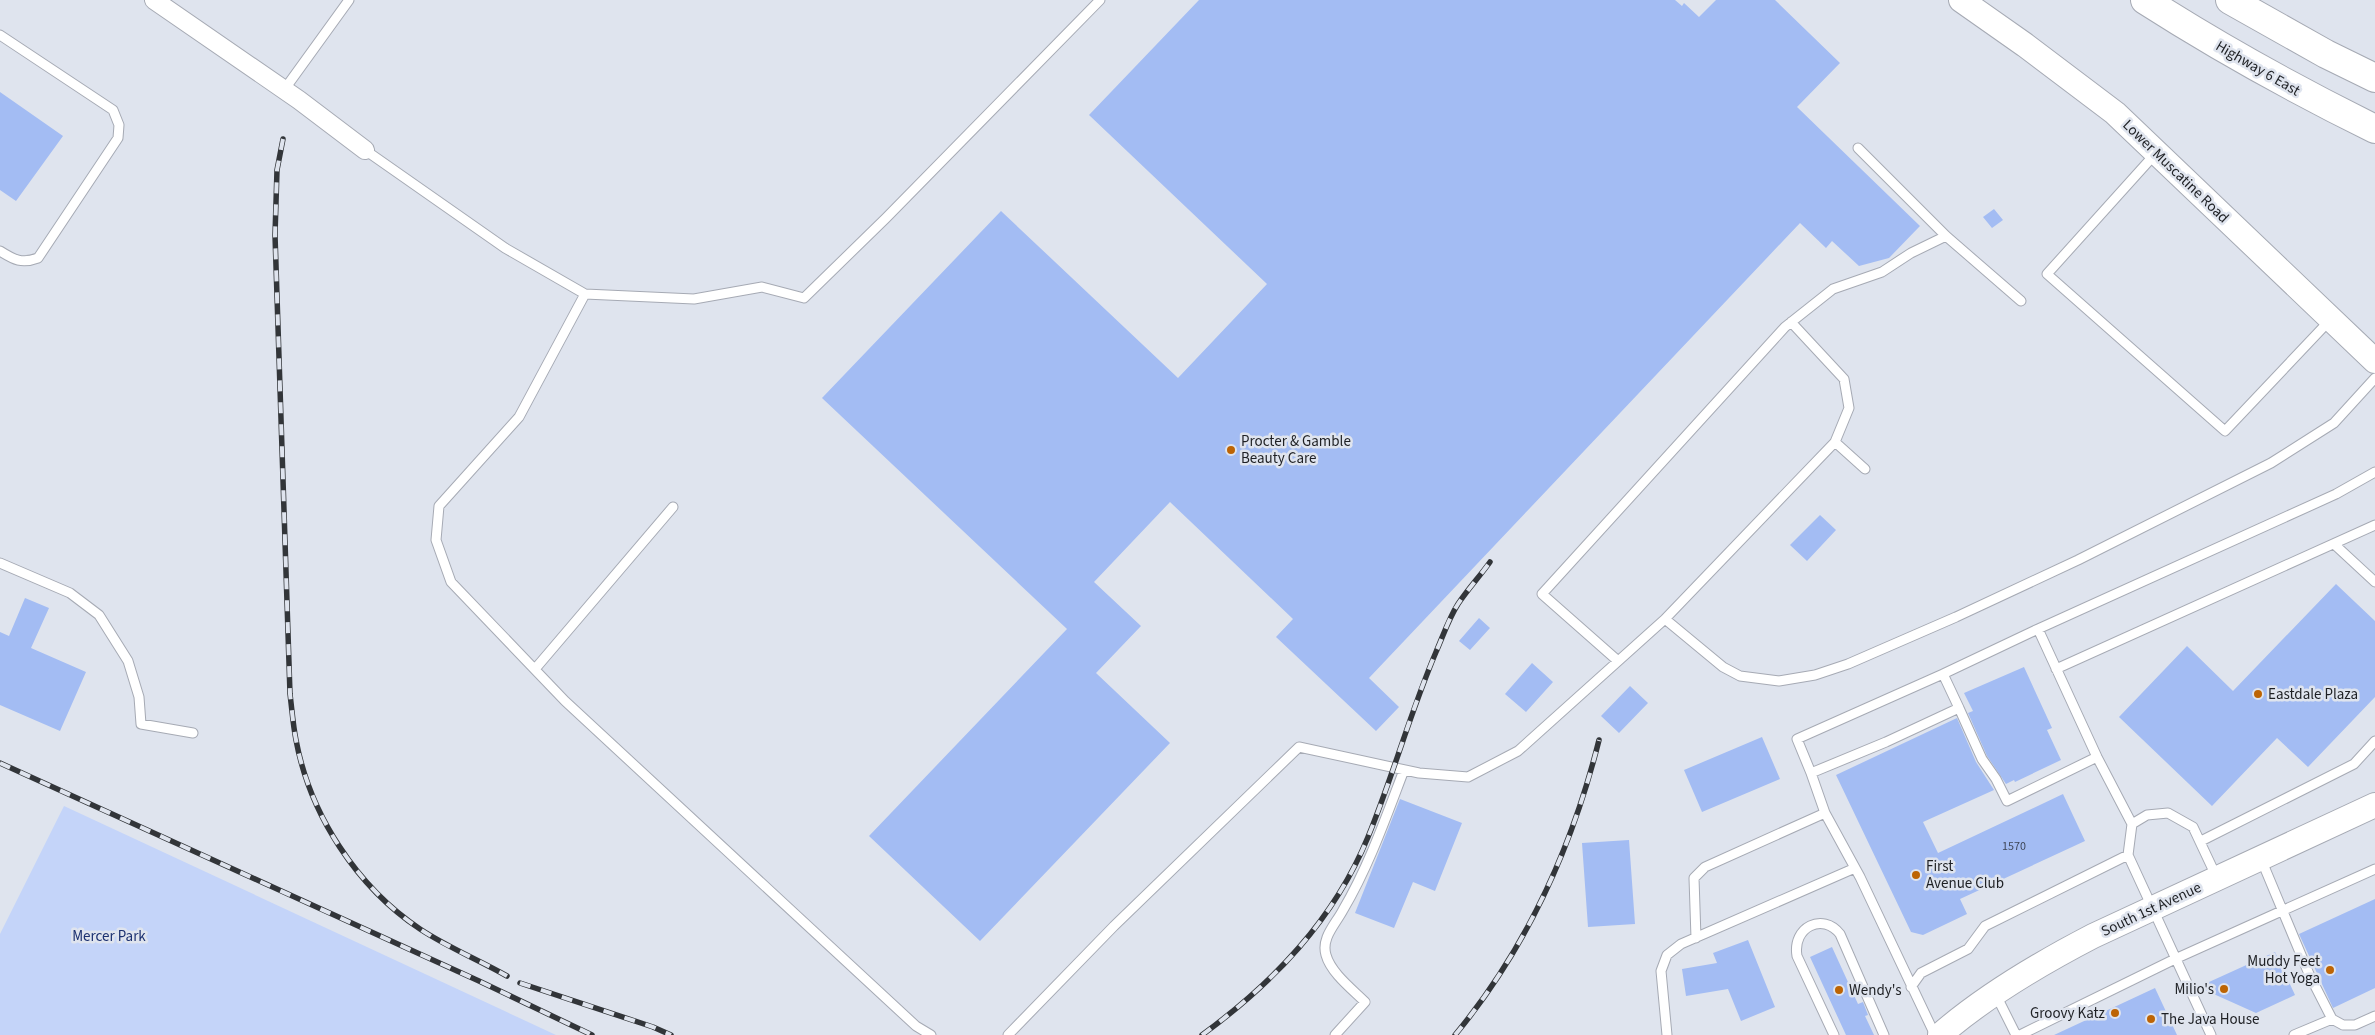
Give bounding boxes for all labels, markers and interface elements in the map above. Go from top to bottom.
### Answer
street label: Highway 6 East [2212,36,2304,101]
street label: Lower Muscatine Road [2118,115,2234,228]
place label: Procter & Gamble Beauty Care [1241,431,1351,469]
marker: Procter & Gamble Beauty Care [1225,444,1237,456]
place label: Eastdale Plaza [2268,684,2358,705]
marker: Eastdale Plaza [2252,688,2264,700]
house number: 1570 [2002,838,2026,855]
place label: First Avenue Club [1926,856,2004,894]
marker: First Avenue Club [1910,869,1922,881]
street label: South 1st Avenue [2098,877,2205,942]
park label: Mercer Park [72,926,146,947]
place label: Muddy Feet Hot Yoga [2247,951,2320,989]
marker: Muddy Feet Hot Yoga [2324,964,2336,976]
place label: Milio's [2174,979,2214,1000]
place label: Wendy's [1849,980,1902,1001]
marker: Milio's [2218,983,2230,995]
marker: Wendy's [1833,984,1845,996]
place label: Groovy Katz [2030,1003,2105,1024]
marker: Groovy Katz [2109,1007,2121,1019]
place label: The Java House [2161,1009,2259,1030]
marker: The Java House [2145,1013,2157,1025]

